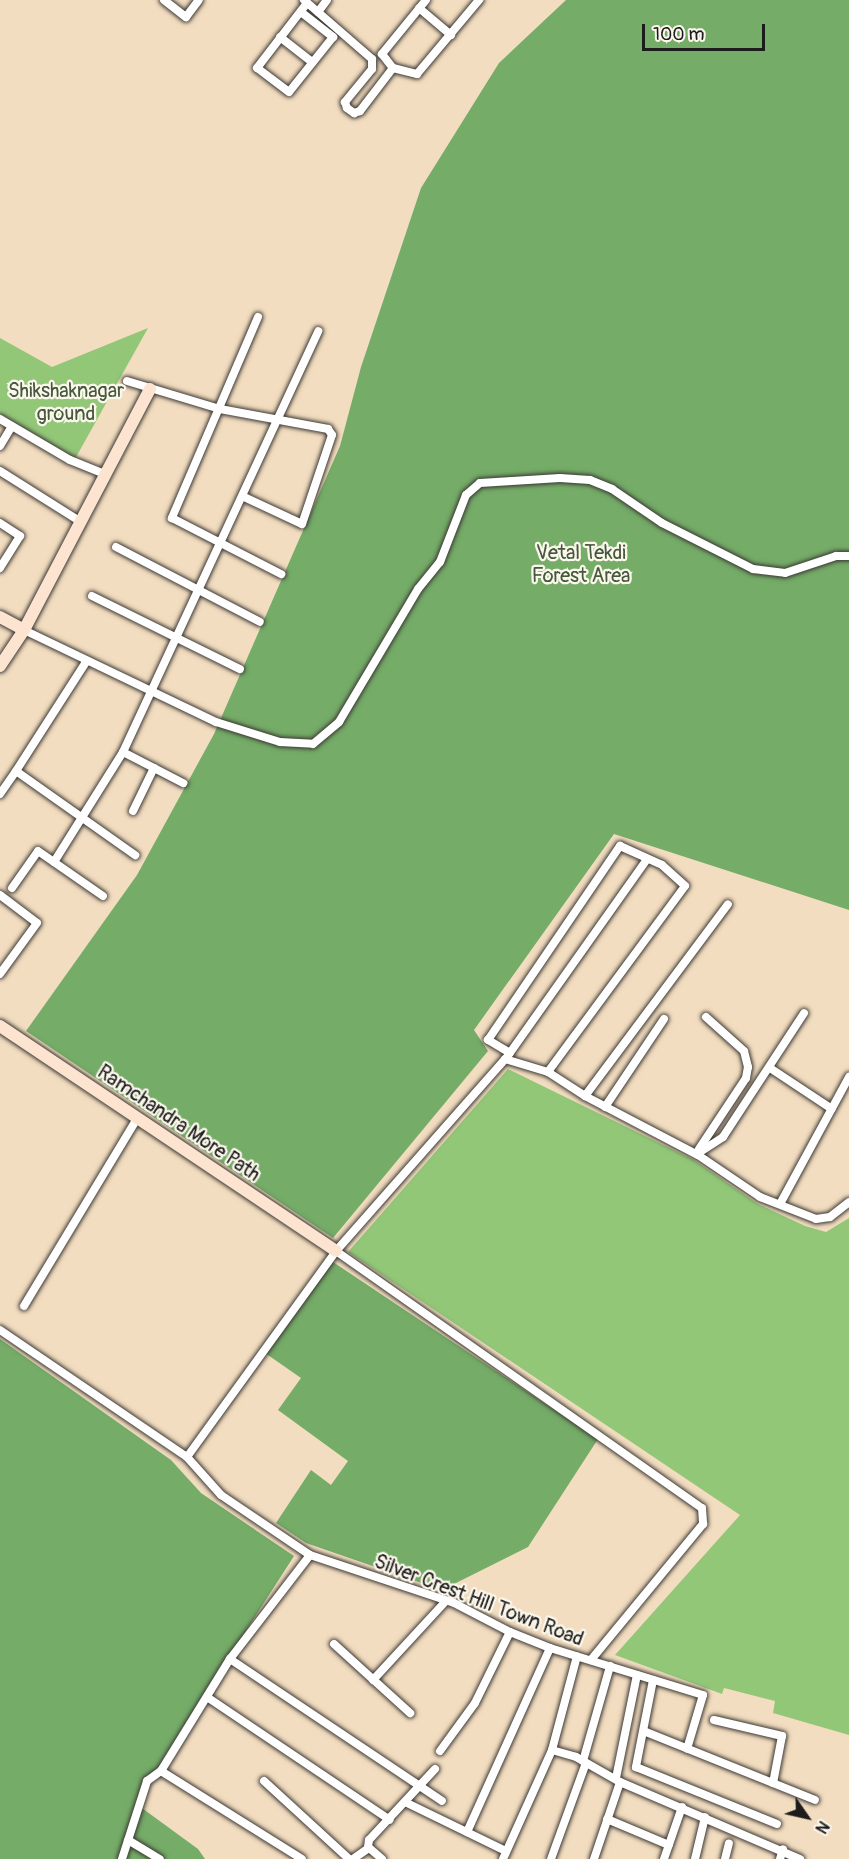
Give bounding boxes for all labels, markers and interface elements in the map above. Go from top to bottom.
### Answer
scale bar [645,12,768,50]
text: 100 m [653,23,705,46]
park label: Shikshaknagar ground [8,378,124,425]
park label: Vetal Tekdi Forest Area [532,541,630,588]
street label: Ramchandra More Path [93,1060,265,1186]
street label: Silver Crest Hill Town Road [371,1549,587,1651]
north arrow [777,1787,837,1847]
text: N [811,1817,833,1837]

